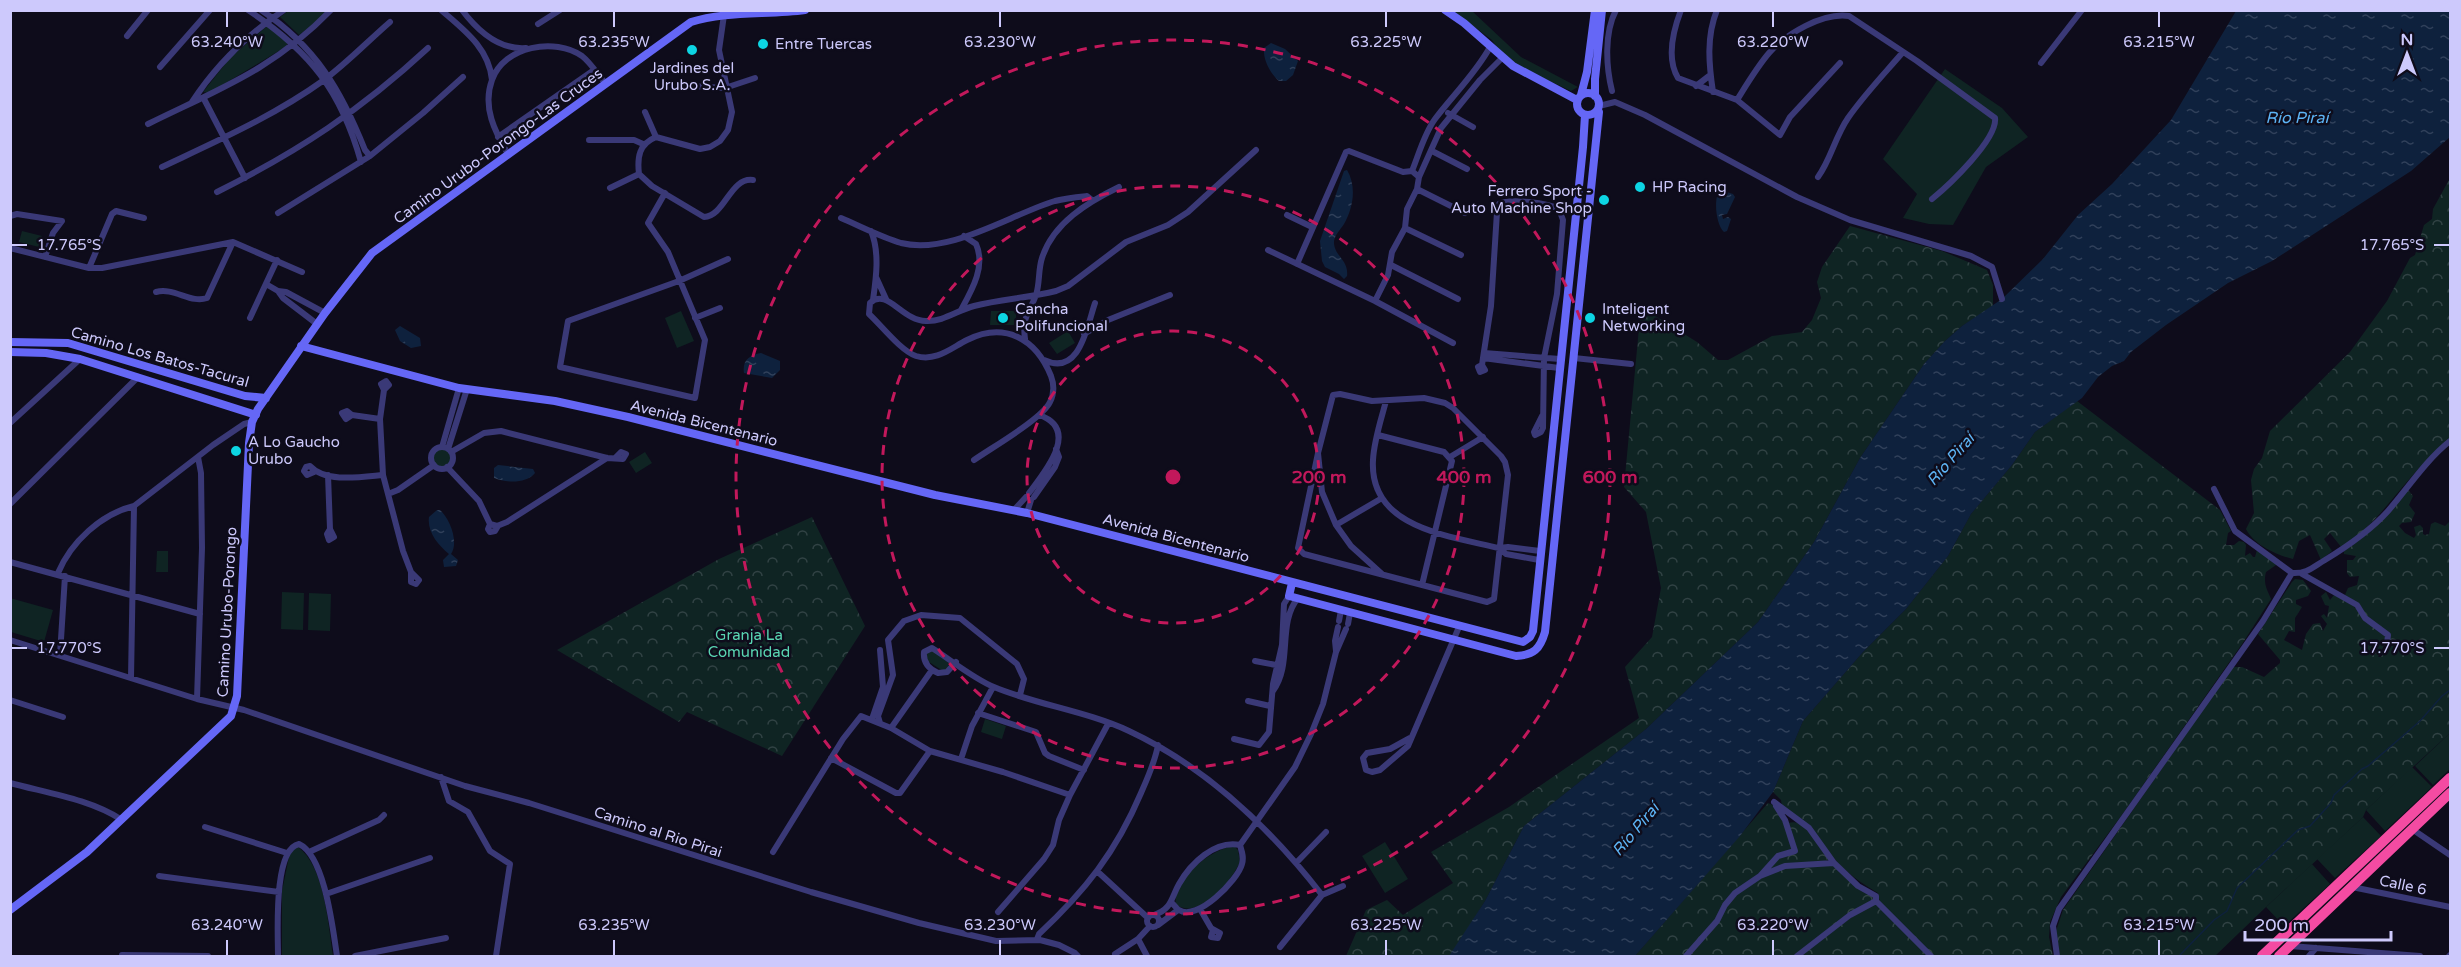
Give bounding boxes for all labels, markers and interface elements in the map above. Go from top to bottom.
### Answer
north arrow [2377,24,2437,84]
text: N [2401,30,2413,50]
text: 63.240°W [191,33,263,51]
text: 63.235°W [578,33,650,51]
text: 63.230°W [964,33,1036,51]
text: 63.225°W [1350,33,1422,51]
text: 63.220°W [1737,33,1809,51]
text: 63.215°W [2123,33,2195,51]
place label: Entre Tuercas [775,35,872,53]
marker: Entre Tuercas [756,37,770,51]
marker: Jardines del Urubo S.A. [685,43,699,57]
place label: Jardines del Urubo S.A. [650,59,734,94]
street label: Camino Urubo-Porongo-Las Cruces [390,64,606,228]
water label: Río Piraí [2266,108,2332,128]
place label: HP Racing [1652,178,1727,196]
marker: HP Racing [1633,180,1647,194]
place label: Ferrero Sport - Auto Machine Shop [1451,182,1592,217]
marker: Ferrero Sport - Auto Machine Shop [1597,193,1611,207]
text: 17.765°S [37,236,101,254]
text: 17.765°S [2360,236,2424,254]
place label: Cancha Polifuncional [1015,300,1108,335]
place label: Inteligent Networking [1602,300,1685,335]
marker: Cancha Polifuncional [996,311,1010,325]
marker: Inteligent Networking [1583,311,1597,325]
street label: Camino Los Batos-Tacural [69,323,251,391]
street label: Avenida Bicentenario [628,396,780,450]
water label: Río Piraí [1923,427,1981,490]
place label: A Lo Gaucho Urubo [248,433,340,468]
marker: A Lo Gaucho Urubo [229,444,243,458]
text: 200 m [1291,466,1347,488]
text: 400 m [1436,466,1492,488]
text: 600 m [1582,466,1638,488]
centre of rings [1163,467,1183,487]
street label: Avenida Bicentenario [1101,510,1251,566]
street label: Camino Urubo-Porongo [214,526,240,698]
park label: Granja La Comunidad [708,626,790,661]
text: 17.770°S [36,639,102,657]
text: 17.770°S [2359,639,2425,657]
water label: Río Piraí [1608,797,1666,860]
street label: Camino al Rio Pirai [592,803,724,861]
street label: Calle 6 [2378,871,2428,899]
scale bar [2245,904,2390,942]
text: 200 m [2254,914,2309,936]
text: 63.240°W [191,916,263,934]
text: 63.235°W [578,916,650,934]
text: 63.230°W [964,916,1036,934]
text: 63.225°W [1350,916,1422,934]
text: 63.220°W [1737,916,1809,934]
text: 63.215°W [2123,916,2195,934]

